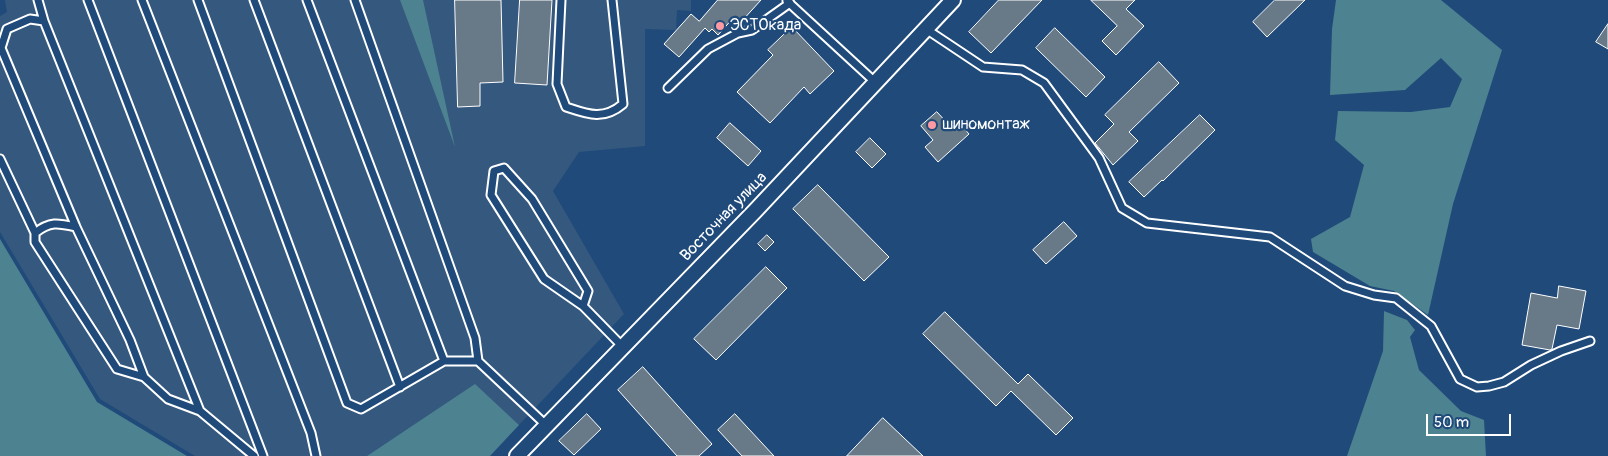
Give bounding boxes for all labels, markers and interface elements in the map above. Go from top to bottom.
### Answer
place label: ЭСТОкада [730,16,801,36]
marker: ЭСТОкада [714,20,726,32]
place label: шиномонтаж [942,115,1030,135]
marker: шиномонтаж [926,119,938,131]
street label: Восточная улица [677,168,771,266]
scale bar [1428,404,1513,436]
text: 50 m [1434,413,1469,432]

